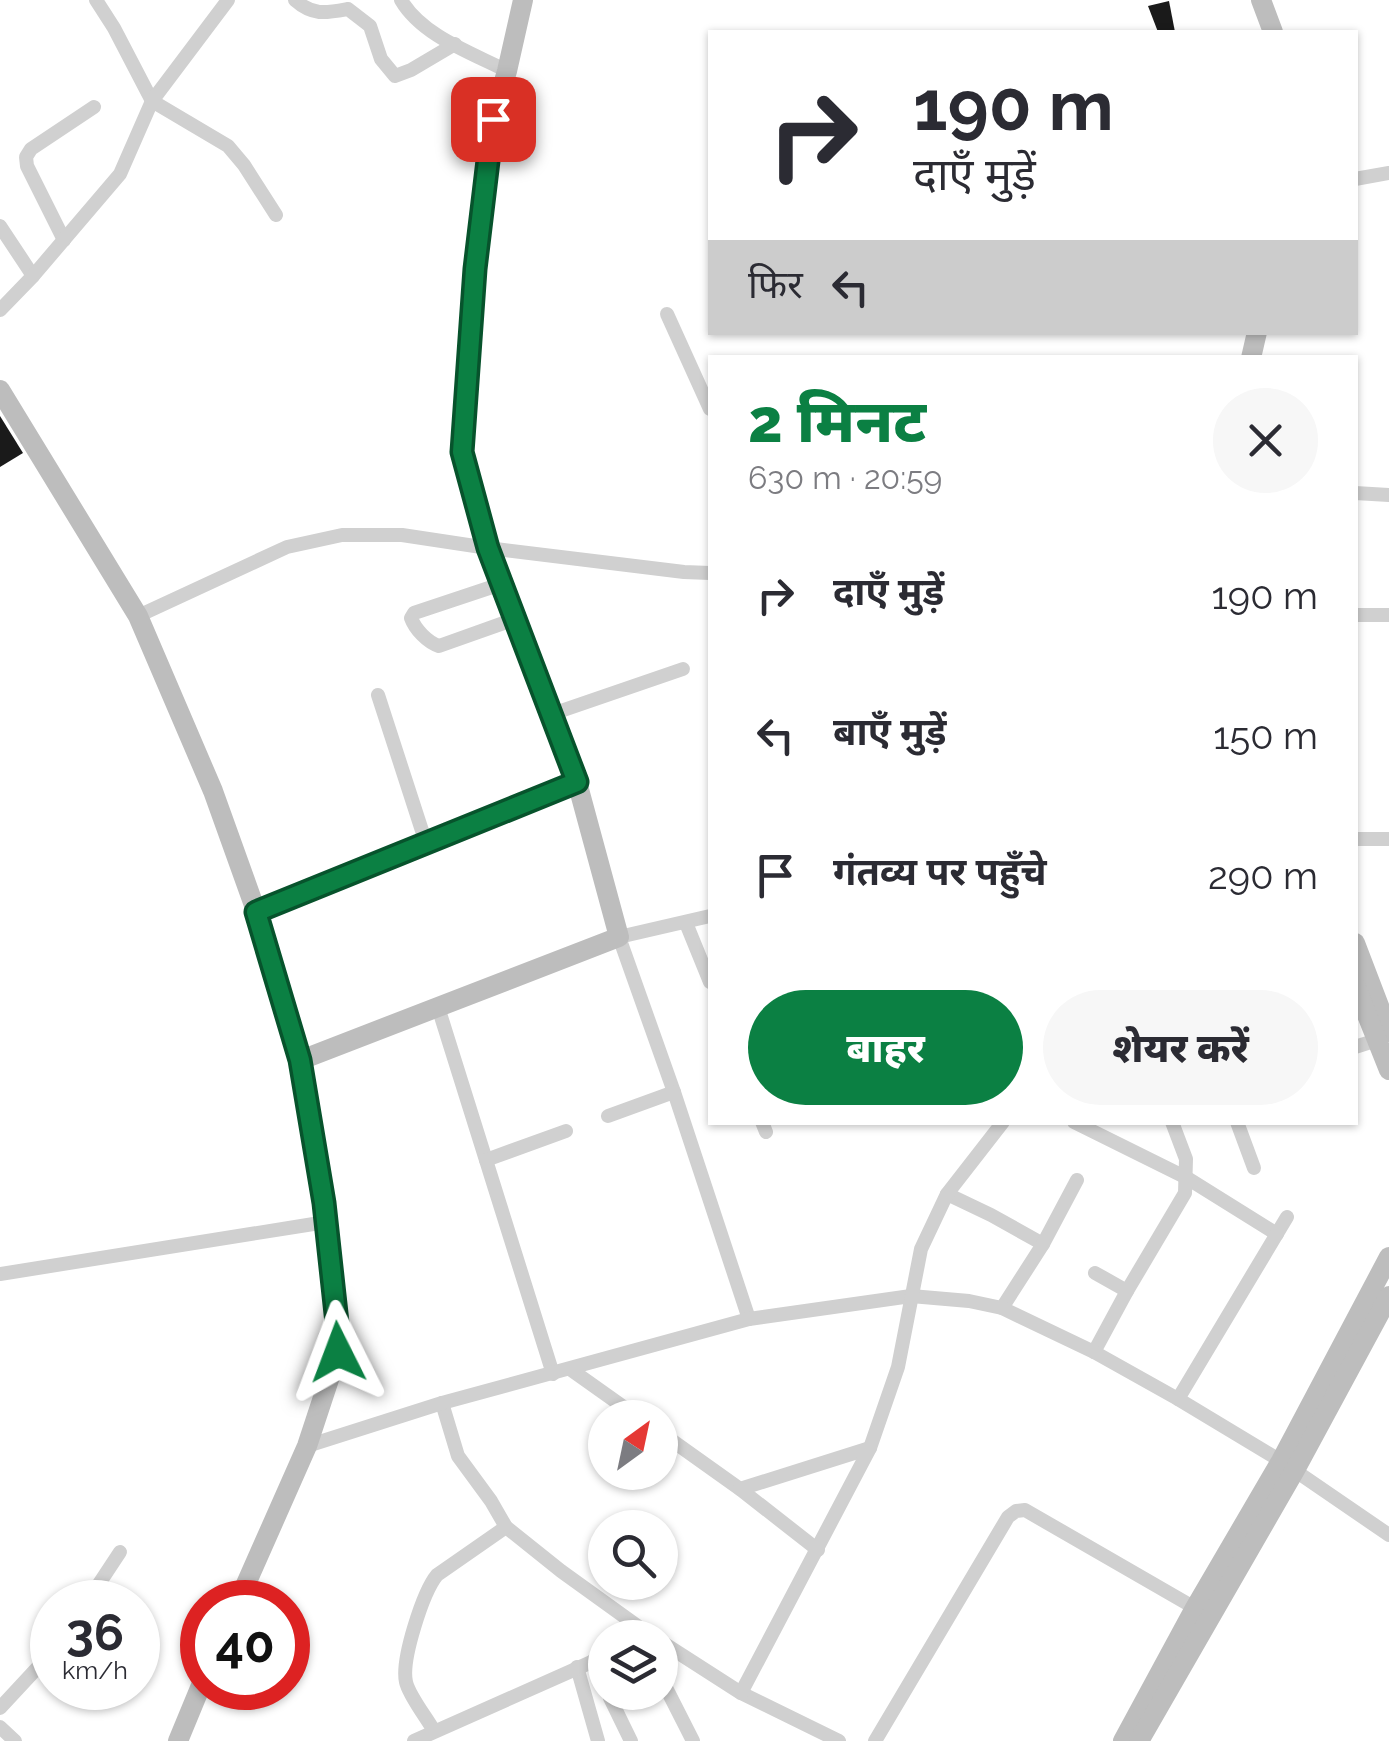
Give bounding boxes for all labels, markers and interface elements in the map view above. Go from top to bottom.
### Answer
text: 190 m [913,64,1114,146]
icon: right [748,70,878,200]
pin [451,77,536,162]
icon: arrive [466,92,521,147]
text: दाएँ मुड़ें [913,148,1036,201]
icon: left [823,260,878,315]
text: फिर [748,262,803,307]
text: 2 मिनट [748,386,926,456]
button: close [1213,388,1318,493]
text: 630 m · 20:59 [748,459,942,496]
icon: right [748,568,803,623]
text: दाएँ मुड़ें [833,569,944,614]
text: 190 m [1212,573,1318,618]
icon: left [748,708,803,763]
text: बाएँ मुड़ें [833,709,946,754]
text: 150 m [1213,713,1318,758]
icon: arrive [748,848,803,903]
text: गंतव्य पर पहुँचे [833,849,1047,894]
text: 290 m [1208,853,1318,898]
button: बाहर [748,990,1023,1105]
button: शेयर करें [1043,990,1318,1105]
position arrow [286,1300,390,1404]
north arrow [588,1400,678,1490]
map controls [588,1400,678,1710]
button: search [588,1510,678,1600]
speed limit sign: 40 [180,1580,310,1710]
text: 36 [66,1603,124,1662]
button: layers [588,1620,678,1710]
text: km/h [62,1655,128,1685]

